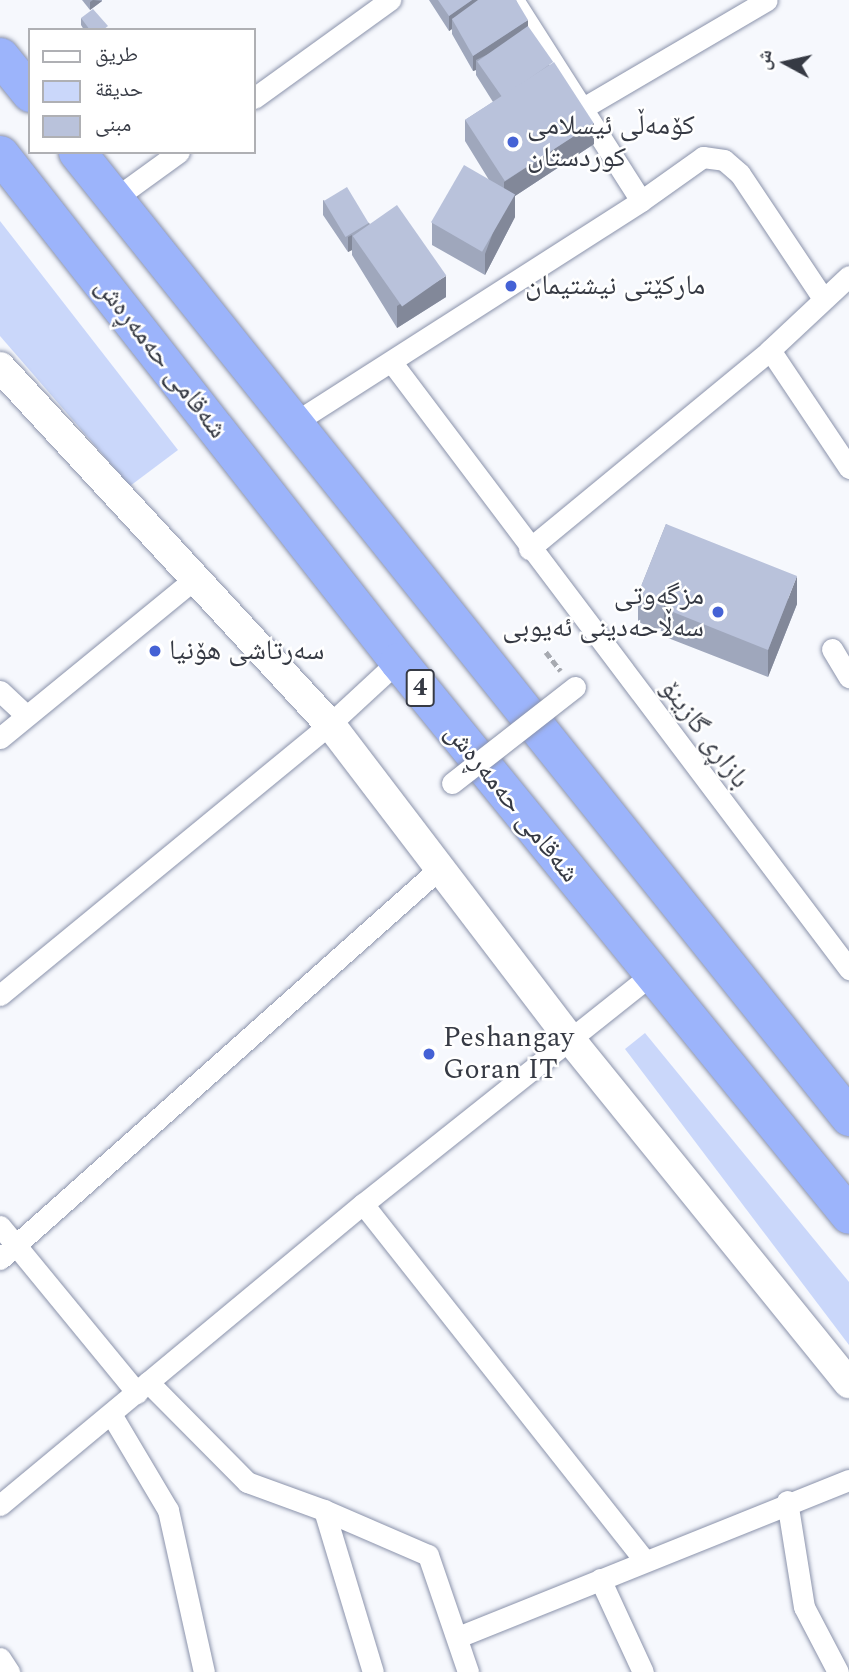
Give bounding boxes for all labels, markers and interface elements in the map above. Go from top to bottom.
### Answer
legend [28,28,256,154]
north arrow [751,28,821,98]
text: طريق [95,39,138,71]
text: ش [749,48,780,72]
text: حديقة [95,74,143,106]
text: مبنى [95,109,131,141]
place label: کۆمەڵی ئیسلامی کوردستان [527,109,695,175]
marker: کۆمەڵی ئیسلامی کوردستان [505,134,521,150]
place label: مارکێتی نیشتیمان [525,269,705,303]
street label: شەقامی حەمەڕەش [88,271,234,445]
marker: مارکێتی نیشتیمان [503,278,519,294]
place label: مزگەوتی سەڵاحەدینی ئەیوبی [502,579,704,645]
marker: مزگەوتی سەڵاحەدینی ئەیوبی [710,604,726,620]
place label: سەرتاشی هۆنیا [169,634,324,668]
marker: سەرتاشی هۆنیا [147,643,163,659]
road number: 4 [404,666,436,710]
street label: بازاڕی گازینۆ [653,673,757,795]
street label: شەقامی حەمەڕەش [437,716,587,890]
place label: Peshangay Goran IT [443,1021,574,1087]
marker: Peshangay Goran IT [421,1046,437,1062]

